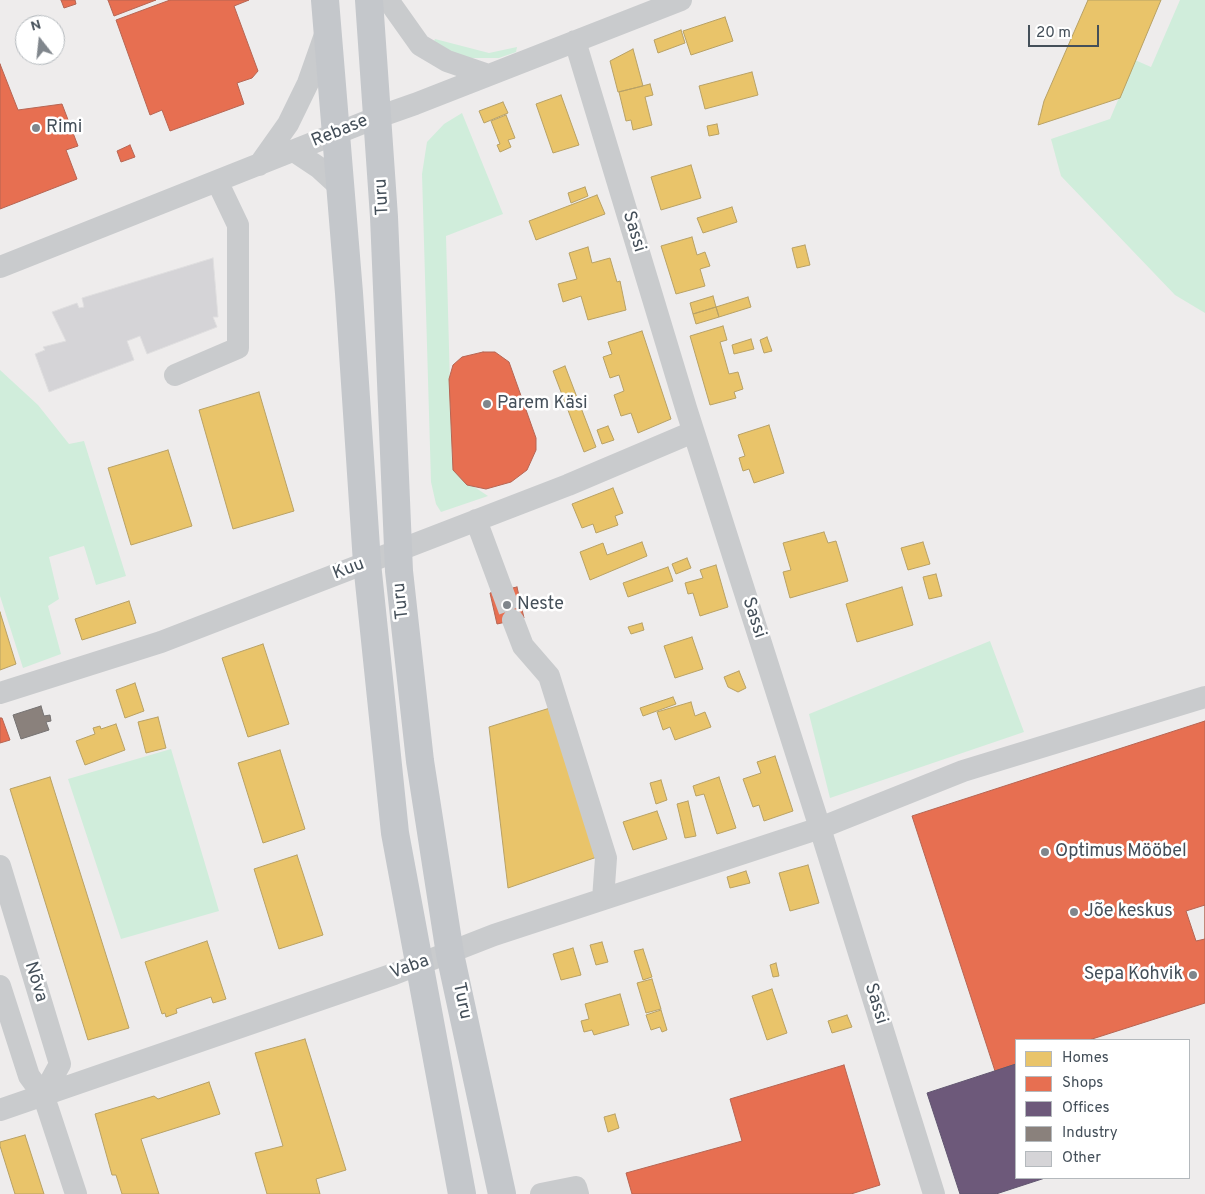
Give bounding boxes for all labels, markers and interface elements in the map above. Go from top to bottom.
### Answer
north arrow [15,15,65,65]
scale bar [1030,15,1101,47]
text: N [29,17,43,36]
text: 20 m [1036,24,1071,43]
street label: Rebase [309,111,371,153]
place label: Rimi [46,117,82,139]
marker: Rimi [30,122,42,134]
street label: Turu [371,178,395,216]
street label: Sassi [617,209,649,255]
place label: Parem Käsi [497,393,588,415]
marker: Parem Käsi [481,398,493,410]
street label: Kuu [330,554,368,586]
street label: Turu [389,581,415,621]
place label: Neste [517,594,564,616]
street label: Sassi [736,595,770,641]
marker: Neste [501,599,513,611]
place label: Optimus Mööbel [1055,841,1187,863]
marker: Optimus Mööbel [1039,846,1051,858]
place label: Jõe keskus [1084,901,1173,923]
marker: Jõe keskus [1068,906,1080,918]
street label: Vaba [388,951,432,985]
street label: Nõva [19,959,51,1005]
place label: Sepa Kohvik [1084,964,1183,986]
marker: Sepa Kohvik [1187,969,1199,981]
street label: Turu [447,981,475,1021]
street label: Sassi [859,981,891,1027]
legend [1015,1039,1190,1179]
text: Homes [1062,1049,1109,1068]
text: Shops [1062,1074,1103,1093]
text: Offices [1062,1099,1109,1118]
text: Industry [1062,1124,1118,1143]
text: Other [1062,1149,1101,1168]

